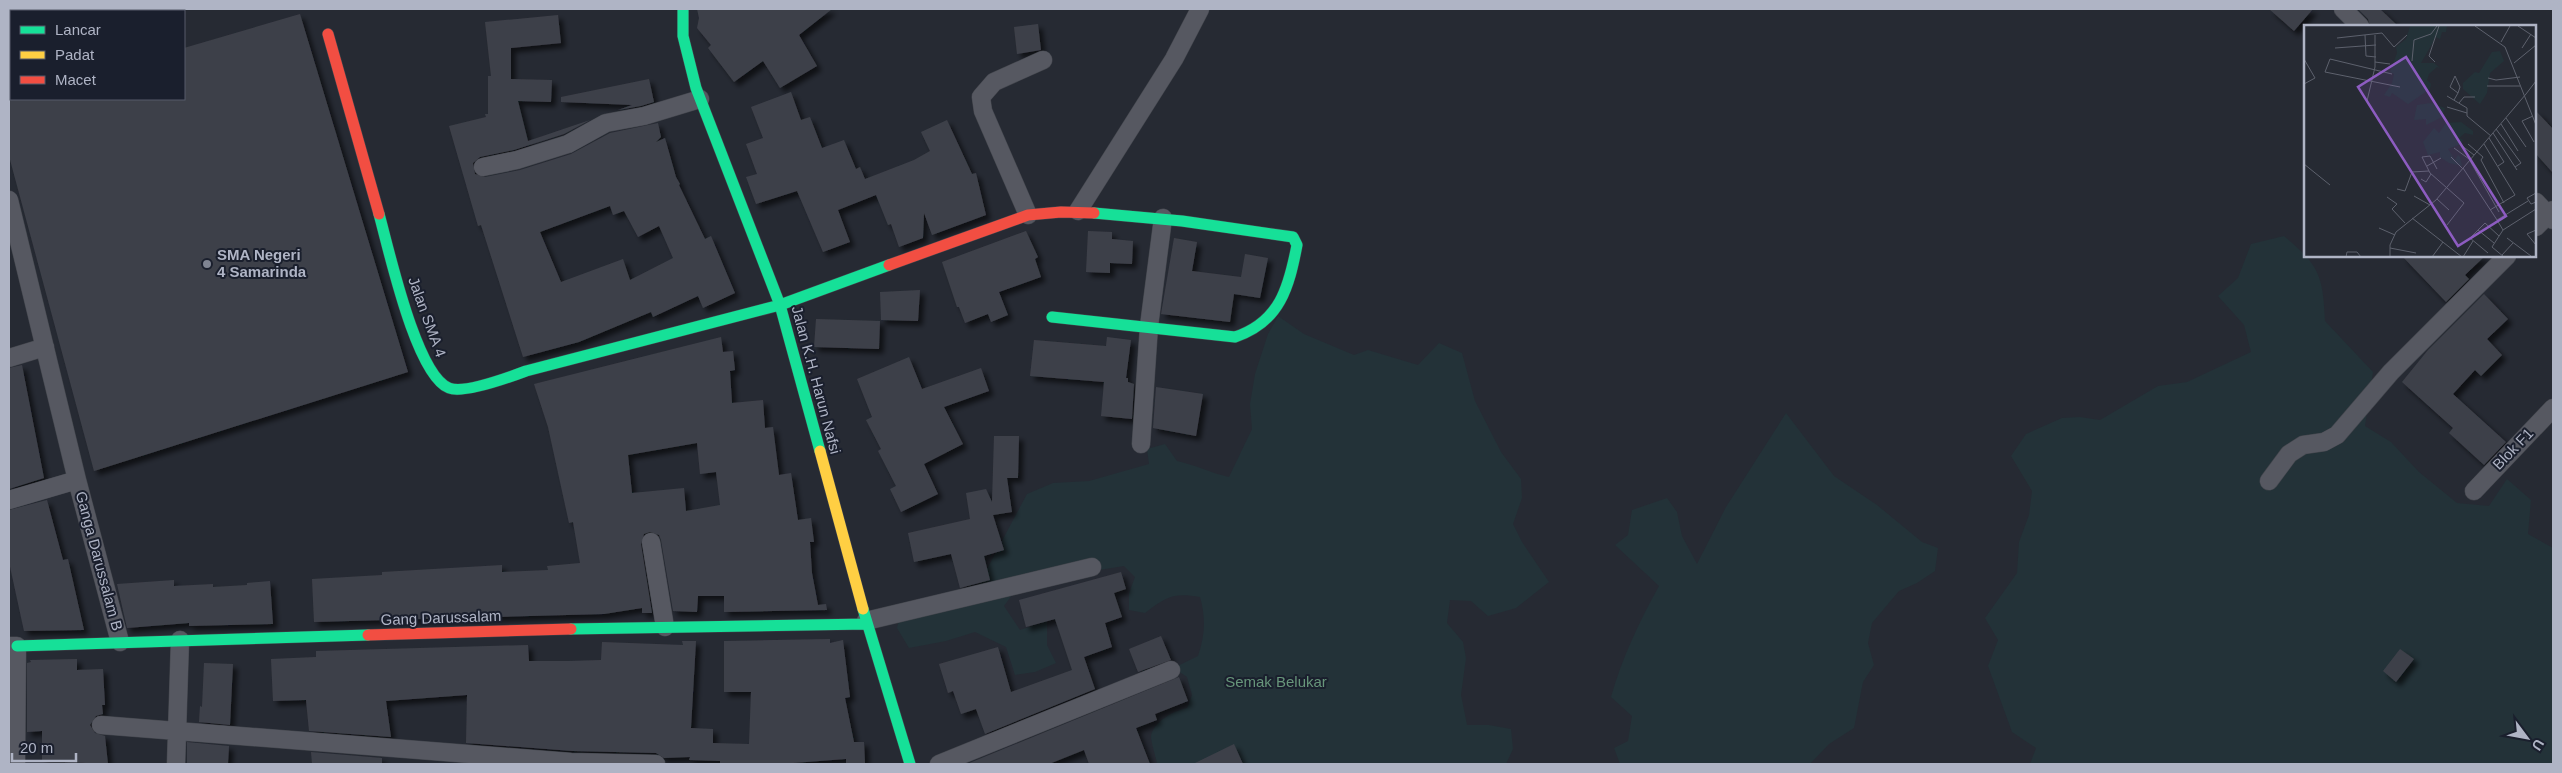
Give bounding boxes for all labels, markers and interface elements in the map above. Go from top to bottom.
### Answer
legend [10,10,185,100]
text: Lancar [55,21,101,38]
inset map [2304,25,2537,258]
text: Padat [55,46,95,63]
text: Macet [55,71,97,88]
place label: SMA Negeri 4 Samarinda [217,246,307,280]
marker: SMA Negeri 4 Samarinda [201,258,213,270]
street label: Jalan SMA 4 [405,274,450,359]
street label: Jalan K.H. Harun Nafsi [789,304,844,456]
street label: Blok F1 [2489,424,2536,473]
street label: Ganga Darussalam B [73,489,126,632]
street label: Gang Darussalam [380,607,502,628]
park label: Semak Belukar [1225,673,1327,690]
north arrow [2502,713,2552,763]
scale bar [12,730,76,762]
text: U [2529,736,2547,753]
text: 20 m [20,739,53,756]

